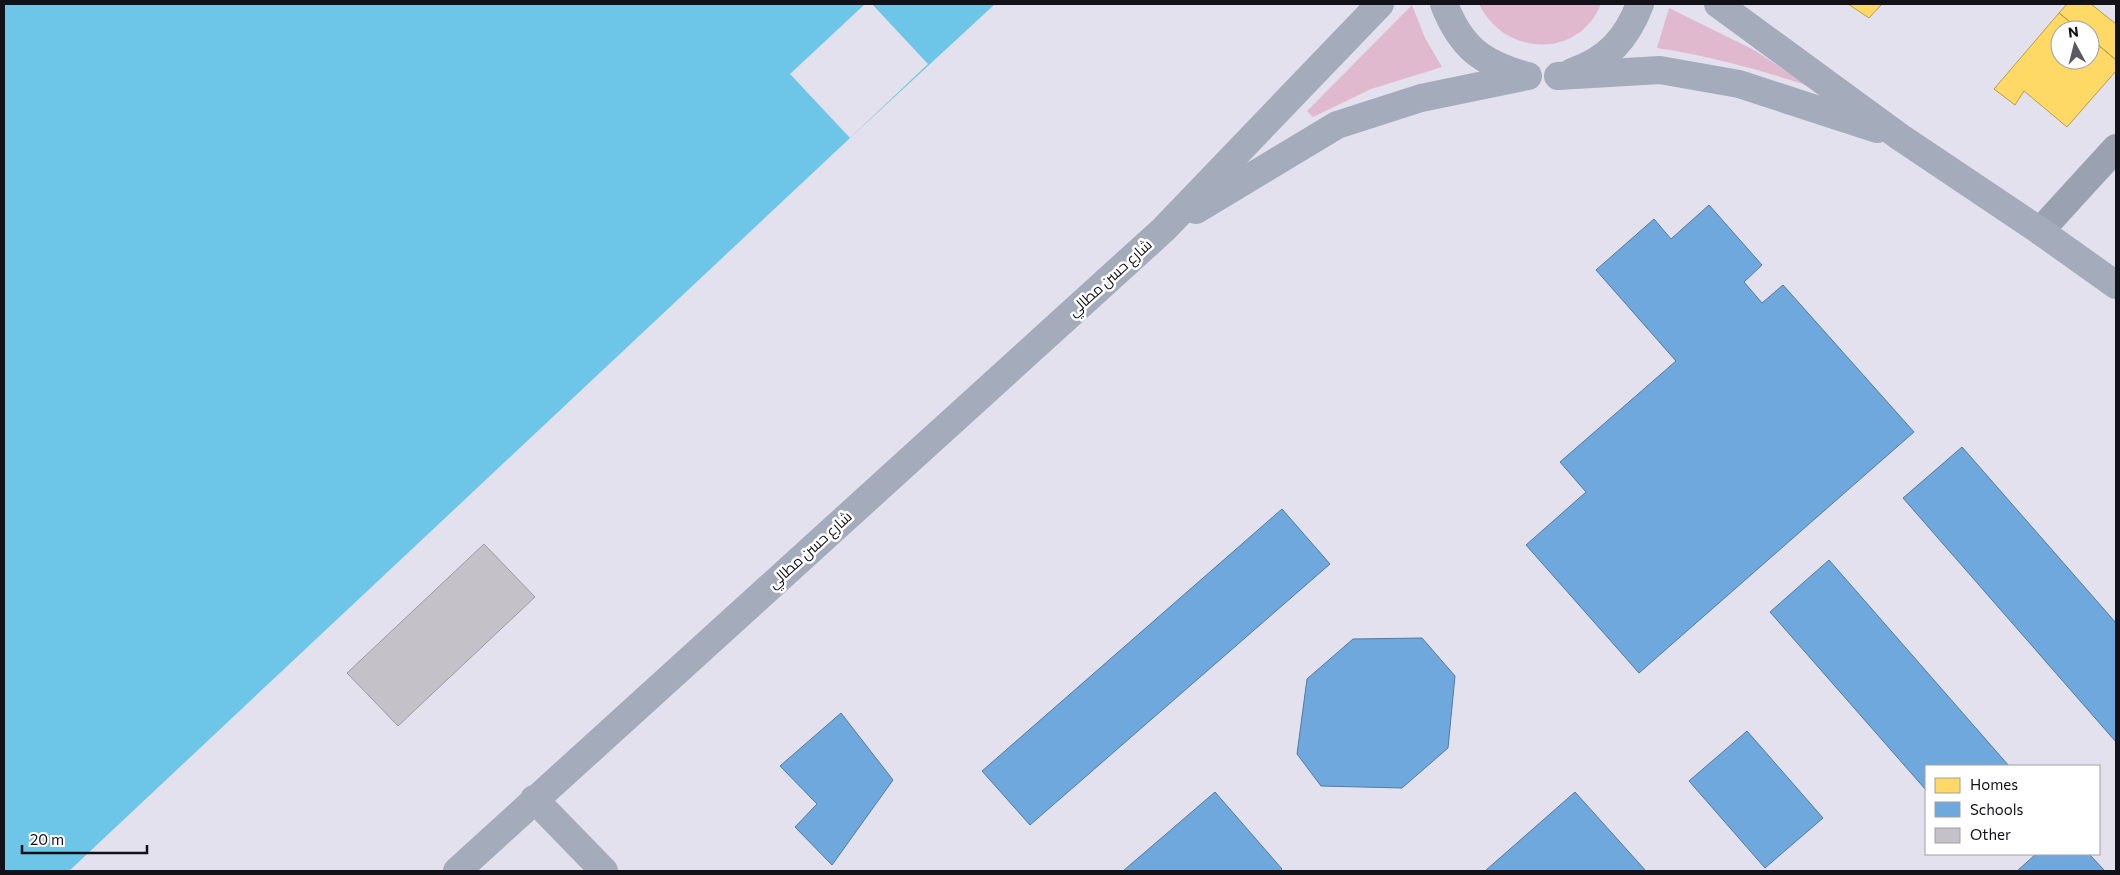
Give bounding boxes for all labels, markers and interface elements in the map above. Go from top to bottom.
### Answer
north arrow [2050,20,2100,70]
text: N [2067,23,2080,41]
street label: شارع حسن مطالي [1064,235,1158,323]
street label: شارع حسن مطالي [764,507,858,595]
legend [1925,765,2100,855]
text: Homes [1970,775,2018,793]
text: Schools [1970,800,2024,818]
scale bar [22,822,148,854]
text: Other [1970,825,2011,843]
text: 20 m [30,830,64,848]

